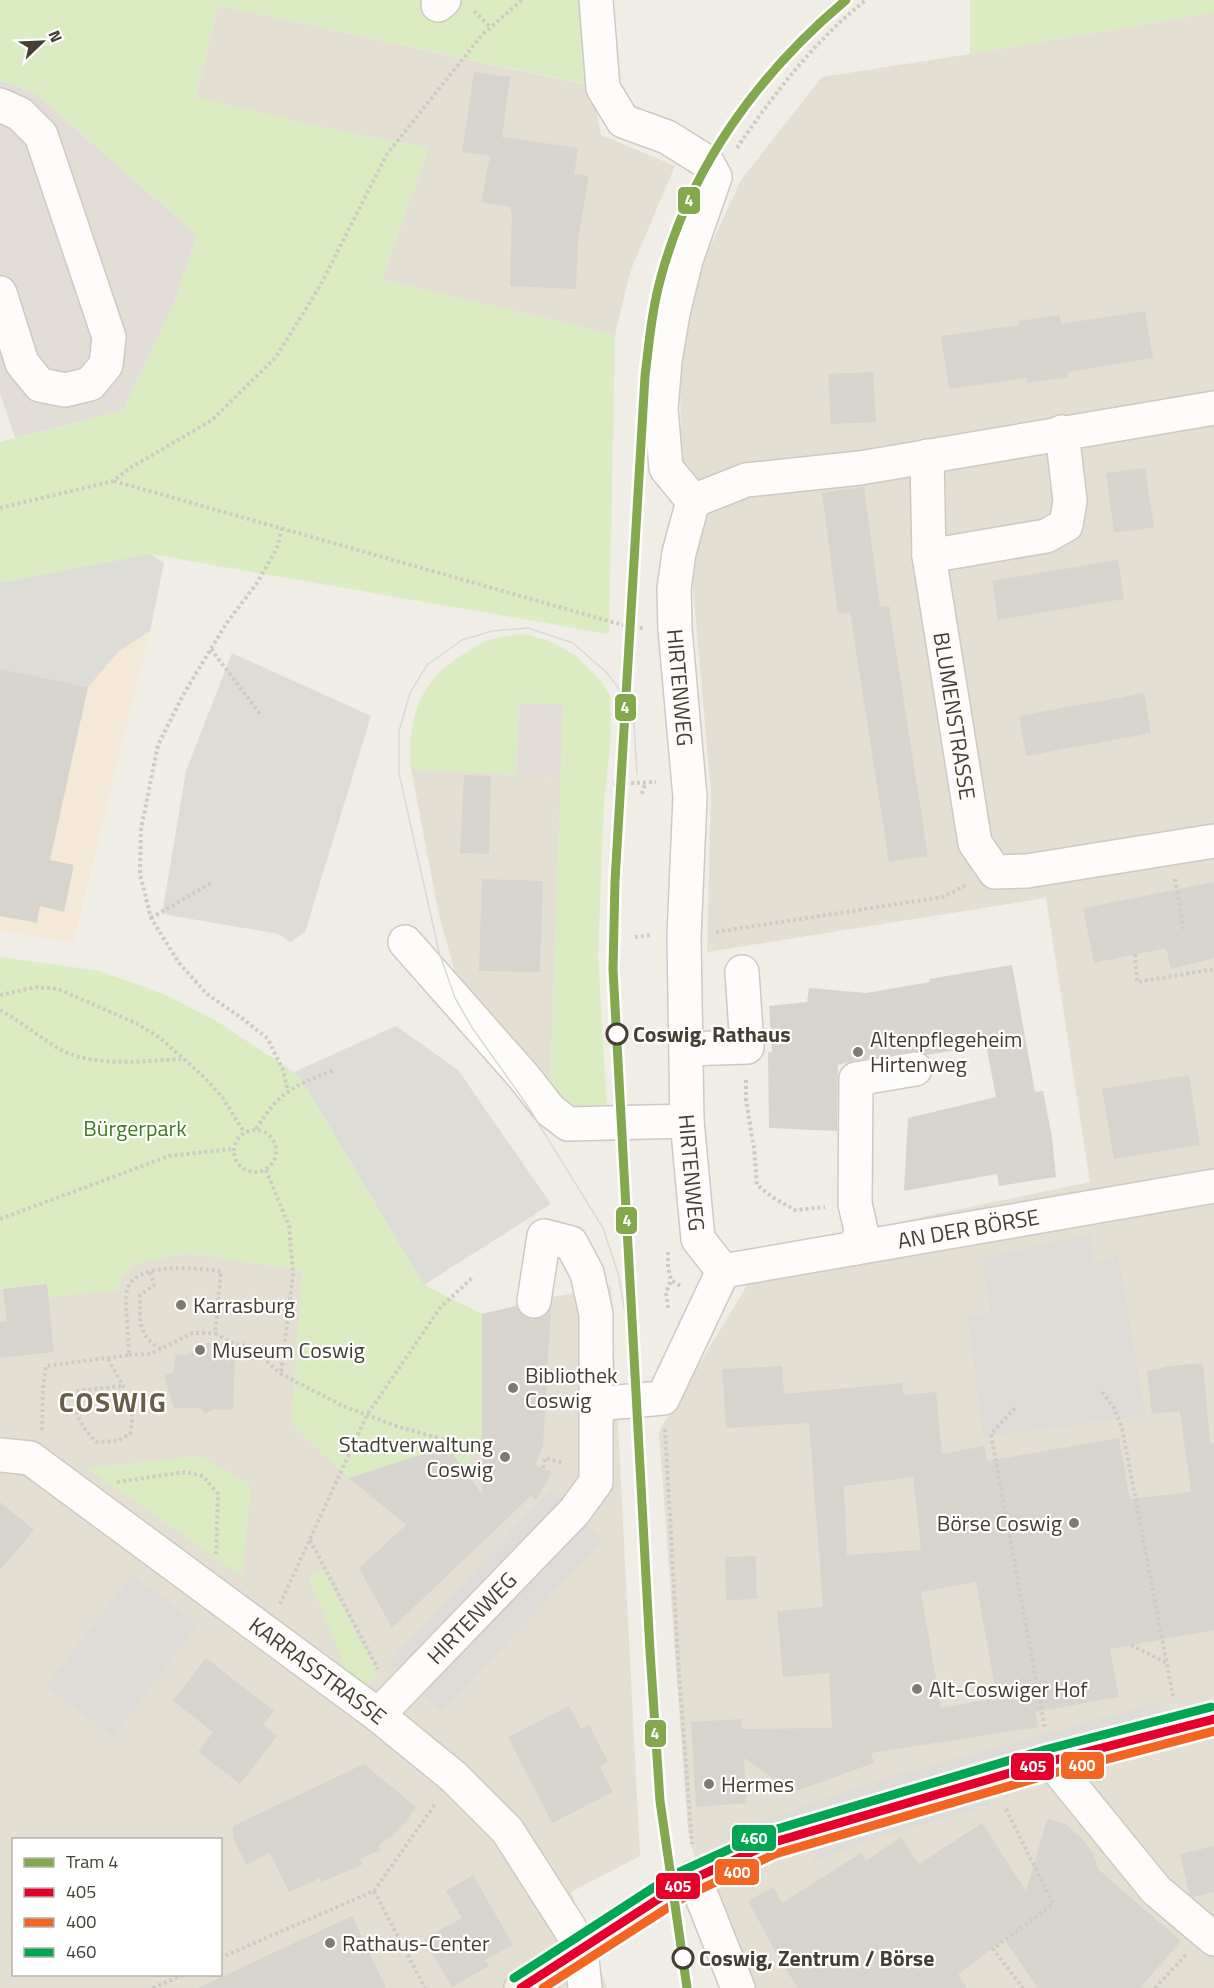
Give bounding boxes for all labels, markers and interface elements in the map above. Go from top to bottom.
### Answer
north arrow [12,12,72,72]
text: N [43,26,69,46]
line badge: 4 [677,186,701,215]
text: 4 [685,188,694,212]
street label: HIRTENWEG [658,628,702,747]
street label: BLUMENSTRASSE [924,630,985,802]
line badge: 4 [614,693,637,722]
text: 4 [621,695,630,719]
place label: Coswig, Rathaus [633,1017,791,1051]
place label: Altenpflegeheim Hirtenweg [870,1022,1022,1081]
marker: Coswig, Rathaus [606,1023,628,1045]
marker: Altenpflegeheim Hirtenweg [851,1045,865,1059]
park label: Bürgerpark [83,1111,187,1145]
street label: HIRTENWEG [669,1113,714,1233]
street label: AN DER BÖRSE [895,1200,1042,1258]
line badge: 4 [615,1206,638,1235]
text: 4 [623,1208,632,1232]
place label: Karrasburg [193,1288,295,1322]
marker: Karrasburg [174,1298,188,1312]
place label: Museum Coswig [212,1333,365,1367]
marker: Museum Coswig [193,1343,207,1357]
place label: Bibliothek Coswig [525,1358,618,1417]
district label: COSWIG [59,1380,167,1423]
marker: Bibliothek Coswig [506,1381,520,1395]
place label: Stadtverwaltung Coswig [339,1427,493,1486]
marker: Stadtverwaltung Coswig [498,1450,512,1464]
place label: Börse Coswig [937,1506,1062,1540]
marker: Börse Coswig [1067,1516,1081,1530]
street label: HIRTENWEG [419,1564,525,1672]
street label: KARRASSTRASSE [242,1608,394,1733]
place label: Alt-Coswiger Hof [929,1672,1088,1706]
marker: Alt-Coswiger Hof [910,1682,924,1696]
line badge: 4 [644,1719,667,1748]
text: 4 [651,1721,660,1745]
line badge: 400 [1060,1751,1105,1780]
line badge: 405 [1010,1752,1055,1781]
text: 400 [1069,1753,1095,1777]
text: 405 [1020,1754,1046,1778]
place label: Hermes [721,1767,794,1801]
marker: Hermes [702,1777,716,1791]
line badge: 460 [731,1824,777,1852]
text: 460 [741,1826,767,1850]
legend [12,1838,222,1976]
text: Tram 4 [66,1848,118,1875]
line badge: 400 [714,1858,760,1886]
text: 400 [724,1860,750,1884]
line badge: 405 [655,1872,701,1900]
text: 405 [665,1874,691,1898]
text: 405 [66,1878,96,1905]
text: 400 [66,1908,96,1935]
place label: Rathaus-Center [342,1926,490,1960]
marker: Rathaus-Center [323,1936,337,1950]
text: 460 [66,1938,96,1965]
place label: Coswig, Zentrum / Börse [699,1941,934,1975]
marker: Coswig, Zentrum / Börse [672,1947,694,1969]

